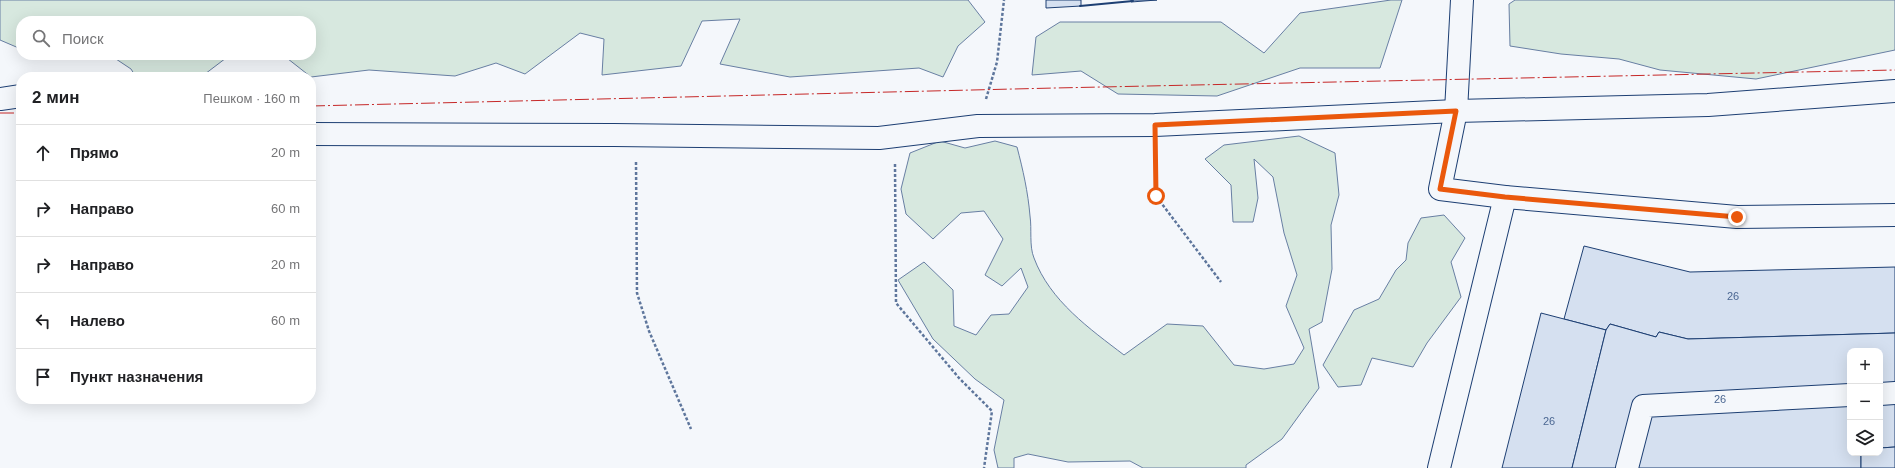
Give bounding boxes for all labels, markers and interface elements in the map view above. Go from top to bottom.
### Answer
search box [16,16,316,60]
icon: search [30,27,52,49]
text: Поиск [62,30,104,47]
text: 2 мин [32,88,79,107]
text: Пешком · 160 m [203,91,300,106]
icon: ahead [32,142,54,164]
text: Прямо [70,144,119,161]
text: 20 m [271,145,300,160]
route start [1147,187,1165,205]
icon: right [32,198,54,220]
text: Направо [70,200,134,217]
text: 60 m [271,201,300,216]
route end [1728,208,1746,226]
icon: right [32,254,54,276]
text: Направо [70,256,134,273]
text: 20 m [271,257,300,272]
house number: 26 [1727,290,1739,302]
icon: left [32,310,54,332]
text: Налево [70,312,125,329]
text: 60 m [271,313,300,328]
map controls [1847,348,1883,456]
button: + [1847,348,1883,384]
icon: arrive [32,366,54,388]
text: Пункт назначения [70,368,203,385]
button: − [1847,384,1883,420]
house number: 26 [1714,393,1726,405]
house number: 26 [1543,415,1555,427]
button: layers [1847,420,1883,456]

